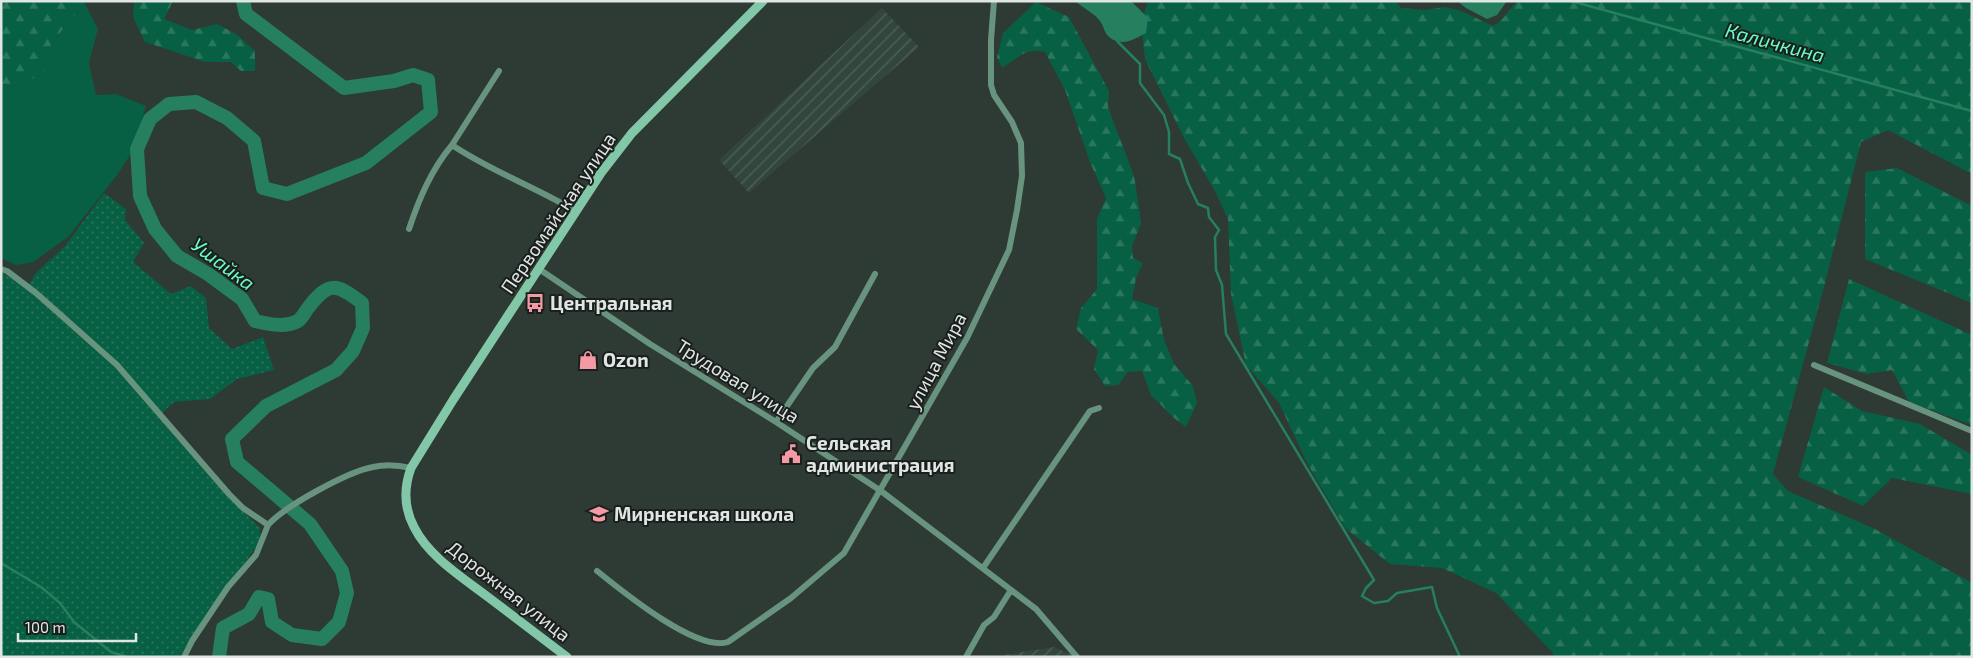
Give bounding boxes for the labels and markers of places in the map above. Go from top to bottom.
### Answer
place label: Центральная [550,291,673,314]
bus stop icon: Центральная [524,292,546,314]
place label: Ozon [603,348,649,371]
shop icon: Ozon [577,349,599,371]
place label: Сельская администрация [806,431,955,476]
public building icon: Сельская администрация [780,443,802,465]
place label: Мирненская школа [614,502,794,525]
school or university icon: Мирненская школа [588,503,610,525]

